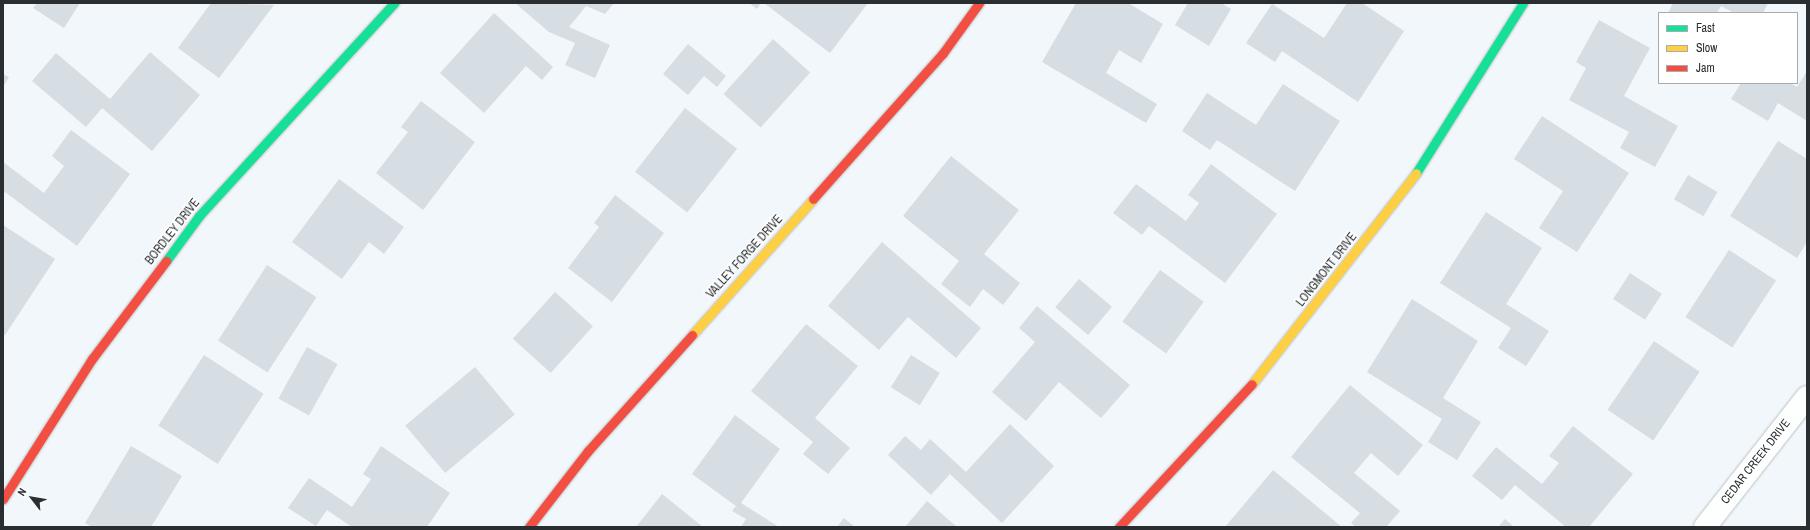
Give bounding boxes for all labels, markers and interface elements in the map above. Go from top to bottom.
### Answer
legend [1658,12,1798,84]
text: Fast [1696,20,1715,36]
text: Slow [1696,40,1717,56]
text: Jam [1696,60,1715,76]
street label: BORDLEY DRIVE [143,196,203,268]
street label: VALLEY FORGE DRIVE [704,212,786,302]
street label: LONGMONT DRIVE [1294,230,1360,310]
street label: CEDAR CREEK DRIVE [1718,417,1794,507]
north arrow [12,478,52,518]
text: N [14,485,29,498]

